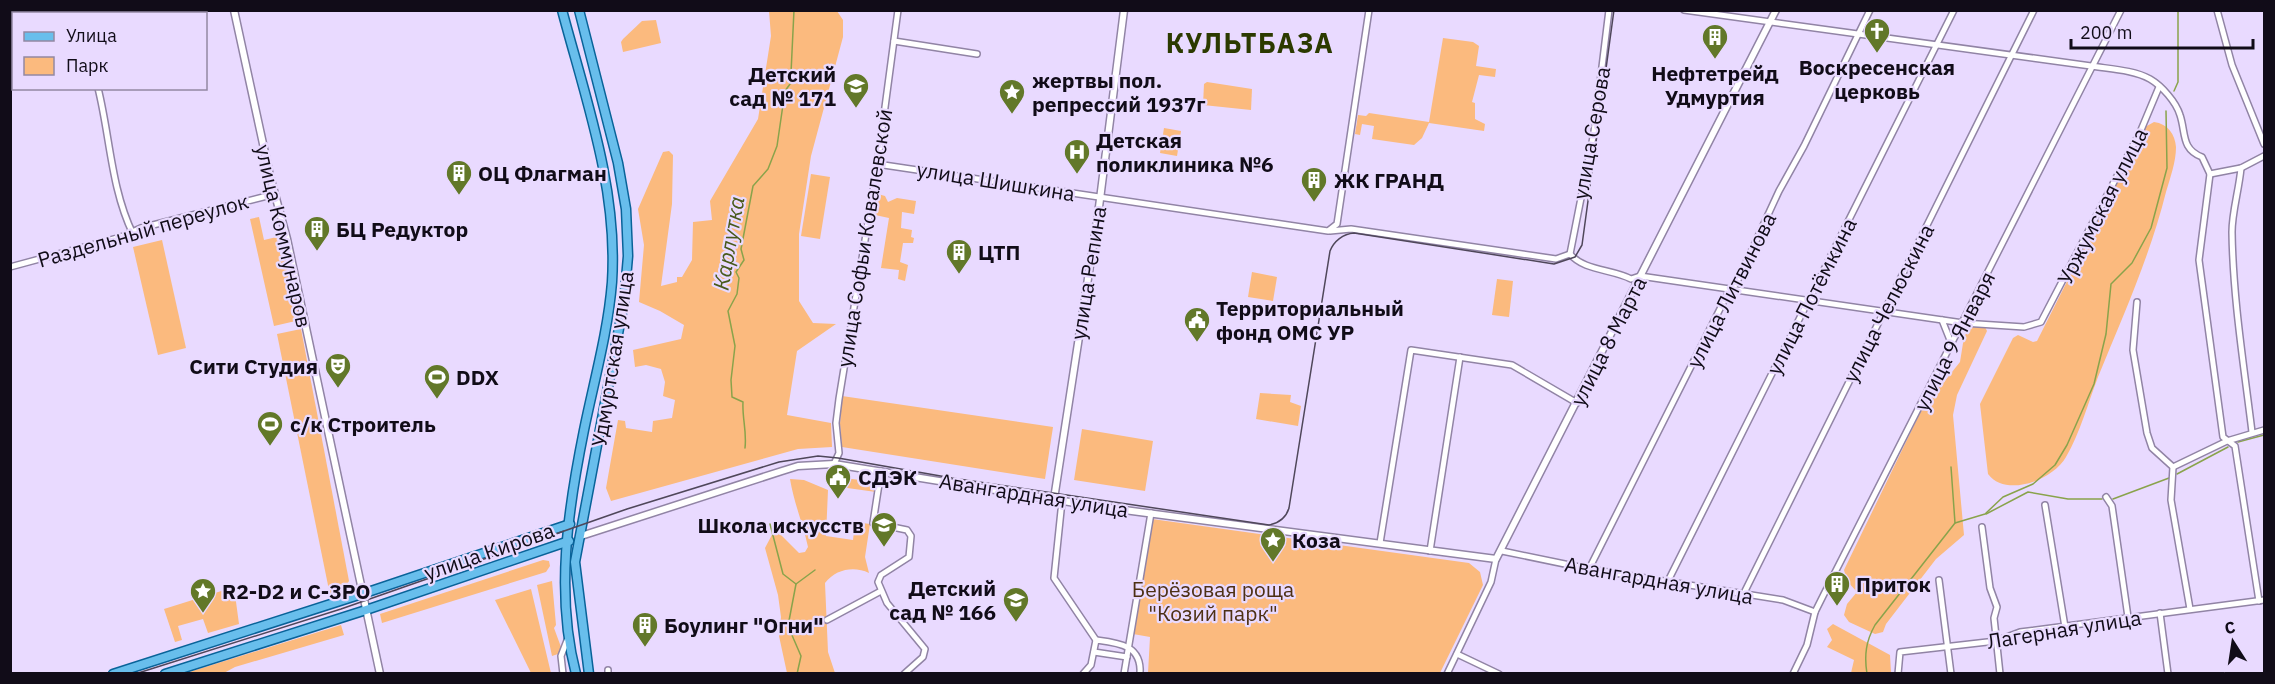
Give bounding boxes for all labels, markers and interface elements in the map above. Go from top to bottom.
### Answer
legend [12,12,207,90]
scale bar [2071,12,2252,50]
church icon: Воскресенская церковь [1862,16,1892,54]
text: 200 m [2080,21,2132,44]
building icon: Нефтетрейд Удмуртия [1700,22,1730,60]
text: Улица [66,24,117,47]
district label: КУЛЬТБАЗА [1166,25,1334,60]
place label: Воскресенская церковь [1799,53,1955,105]
text: Парк [66,54,109,77]
place label: Нефтетрейд Удмуртия [1651,59,1779,111]
place label: Детский сад № 171 [729,60,836,112]
street label: улица Серова [1566,64,1616,202]
place label: жертвы пол. репрессий 1937г [1032,66,1206,118]
school or university icon: Детский сад № 171 [841,71,871,109]
place icon: жертвы пол. репрессий 1937г [997,77,1027,115]
street label: улица Софьи Ковалевской [830,107,898,369]
street label: Уржумская улица [2050,123,2154,289]
place label: Детская поликлиника №6 [1096,126,1274,178]
hospital icon: Детская поликлиника №6 [1062,137,1092,175]
street label: улица Коммунаров [249,142,319,330]
street label: улица Шишкина [915,155,1077,207]
building icon: ОЦ Флагман [444,158,474,196]
place label: ОЦ Флагман [478,159,607,187]
building icon: ЖК ГРАНД [1299,165,1329,203]
place label: ЖК ГРАНД [1334,166,1444,194]
street label: Раздельный переулок [34,186,252,274]
water label: Карлутка [705,194,751,292]
street label: улица Репина [1064,204,1112,342]
street label: улица Литвинова [1680,208,1782,372]
street label: улица Потёмкина [1759,213,1863,379]
building icon: БЦ Редуктор [302,214,332,252]
place label: БЦ Редуктор [336,215,468,243]
street label: улица Челюскина [1836,219,1940,387]
building icon: ЦТП [944,237,974,275]
place label: ЦТП [978,238,1020,266]
street label: улица 9 Января [1907,267,2001,415]
street label: Удмуртская улица [584,269,640,449]
street label: улица 8 Марта [1563,272,1653,410]
place label: Территориальный фонд ОМС УР [1216,294,1404,346]
public building icon: Территориальный фонд ОМС УР [1182,305,1212,343]
theatre icon: Сити Студия [323,351,353,389]
place label: Сити Студия [189,352,318,380]
sports icon: DDX [422,362,452,400]
place label: DDX [456,363,499,391]
sports icon: с/к Строитель [255,409,285,447]
place label: с/к Строитель [290,410,436,438]
public building icon: СДЭК [823,462,853,500]
place label: СДЭК [858,463,917,491]
street label: Авангардная улица [937,466,1131,524]
school or university icon: Школа искусств [869,510,899,548]
place label: Школа искусств [697,511,864,539]
street label: улица Кирова [420,516,558,586]
place icon: Коза [1258,525,1288,563]
place label: Коза [1292,526,1341,554]
street label: Авангардная улица [1562,550,1756,610]
building icon: Приток [1822,569,1852,607]
place label: Приток [1856,570,1931,598]
place label: Детский сад № 166 [889,574,996,626]
park label: Берёзовая роща "Козий парк" [1132,575,1294,627]
place icon: R2-D2 и C-3PO [188,576,218,614]
place label: R2-D2 и C-3PO [222,577,371,605]
school or university icon: Детский сад № 166 [1001,585,1031,623]
street label: Лагерная улица [1985,603,2143,655]
building icon: Боулинг "Огни" [630,610,660,648]
place label: Боулинг "Огни" [664,611,824,639]
north arrow [2203,612,2263,672]
text: С [2223,616,2237,638]

